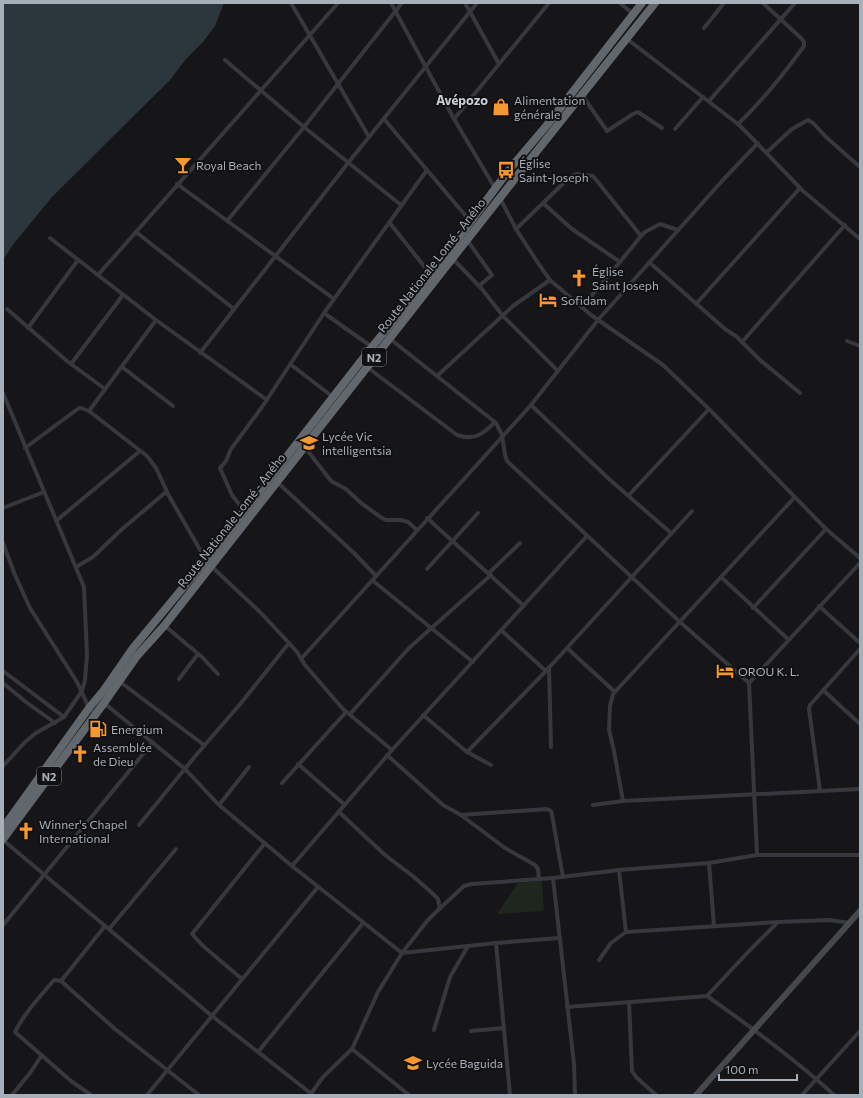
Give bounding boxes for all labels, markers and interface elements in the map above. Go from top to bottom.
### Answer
district label: Avépozo [436,92,488,108]
place label: Alimentation générale [514,93,585,121]
shop icon: Alimentation générale [491,97,511,117]
bar icon: Royal Beach [173,155,193,175]
place label: Église Saint-Joseph [519,156,589,185]
place label: Royal Beach [196,158,261,172]
bus stop icon: Église Saint-Joseph [496,160,516,180]
street label: Route Nationale Lomé - Aného [374,195,488,335]
place label: Église Saint Joseph [592,264,659,293]
church icon: Église Saint Joseph [569,268,589,288]
hotel icon: Sofidam [538,290,558,310]
place label: Sofidam [561,293,607,307]
road number: N2 [362,348,386,366]
place label: Lycée Vic intelligentsia [322,429,392,457]
school or university icon: Lycée Vic intelligentsia [299,433,319,453]
street label: Route Nationale Lomé - Aného [174,450,288,590]
hotel icon: OROU K. L. [715,661,735,681]
place label: OROU K. L. [738,664,800,678]
fuel station icon: Energium [88,719,108,739]
place label: Energium [111,722,163,736]
place label: Assemblée de Dieu [93,740,152,768]
church icon: Assemblée de Dieu [70,744,90,764]
road number: N2 [37,767,61,785]
place label: Winner's Chapel International [39,817,127,845]
church icon: Winner's Chapel International [16,821,36,841]
school or university icon: Lycée Baguida [403,1053,423,1073]
place label: Lycée Baguida [426,1056,503,1070]
scale bar [719,1056,797,1082]
text: 100 m [725,1062,759,1076]

